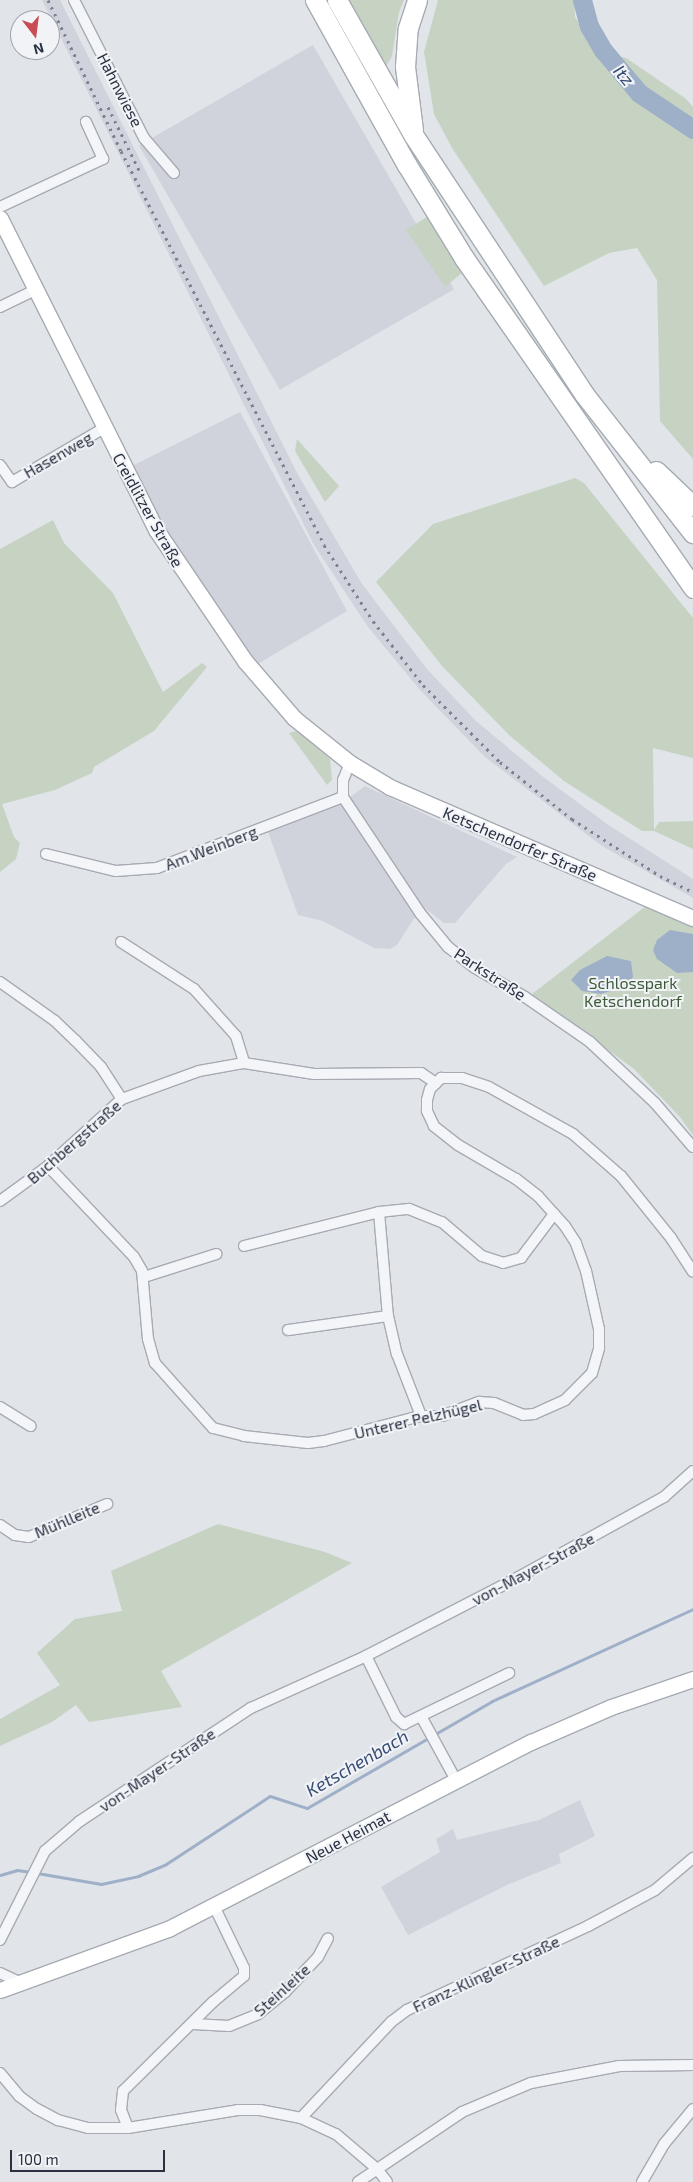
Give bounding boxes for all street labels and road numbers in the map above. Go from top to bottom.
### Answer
street label: Hahnwiese [93,50,147,130]
street label: Hasenweg [20,428,96,482]
street label: Creidlitzer Straße [109,449,187,571]
street label: Ketschendorfer Straße [440,803,600,885]
street label: Am Weinberg [162,822,260,874]
street label: Parkstraße [451,944,529,1004]
street label: Buchbergstraße [23,1096,125,1188]
street label: Unterer Pelzhügel [352,1395,484,1443]
street label: Mühlleite [31,1498,103,1542]
street label: von-Mayer-Straße [468,1529,598,1609]
street label: von-Mayer-Straße [95,1724,219,1816]
street label: Neue Heimat [302,1807,394,1867]
street label: Franz-Klingler-Straße [409,1932,563,2016]
street label: Steinleite [250,1960,314,2020]

